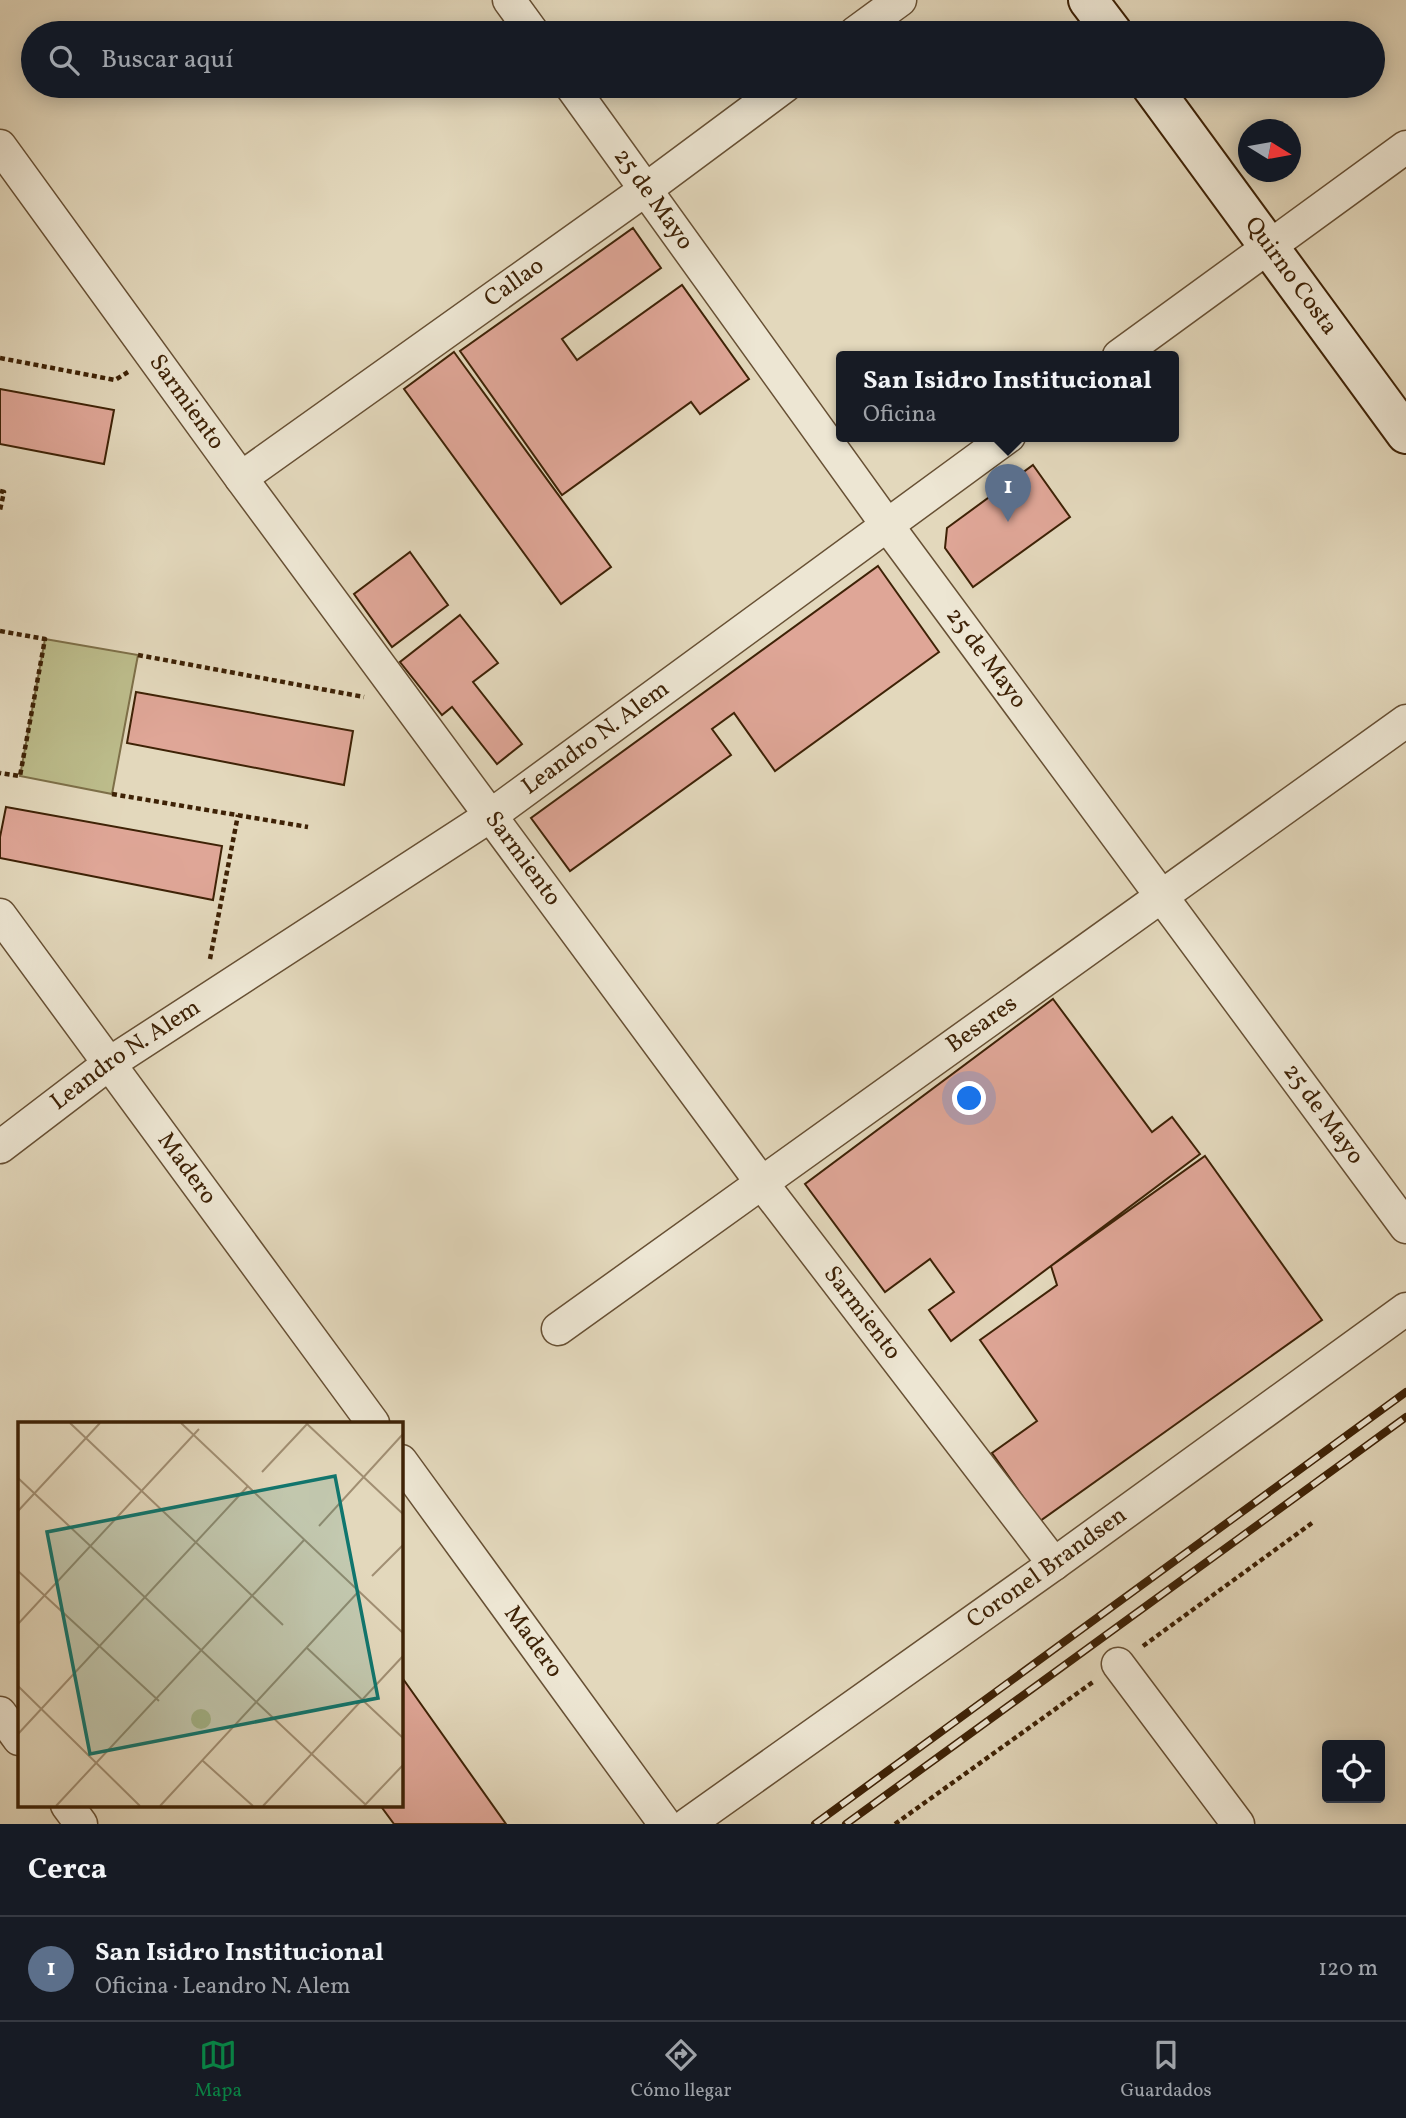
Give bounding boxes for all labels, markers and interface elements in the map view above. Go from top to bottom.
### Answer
search box [21,21,1385,98]
icon: search [45,41,83,79]
text: Buscar aquí [101,42,233,78]
north arrow [1238,119,1301,182]
street label: 25 de Mayo [604,142,701,257]
street label: Quirno Costa [1236,210,1345,343]
street label: Callao [478,250,552,316]
street label: Sarmiento [140,348,232,457]
popup [836,351,1179,442]
text: San Isidro Institucional [863,363,1152,399]
text: Oficina [863,399,937,431]
pin: 1 [985,464,1031,522]
street label: 25 de Mayo [937,601,1035,716]
street label: Leandro N. Alem [515,673,677,804]
street label: Sarmiento [476,805,569,914]
street label: Besares [940,988,1025,1062]
street label: Leandro N. Alem [44,991,208,1119]
street label: 25 de Mayo [1274,1057,1372,1172]
your location [952,1081,986,1115]
street label: Madero [148,1126,224,1212]
street label: Sarmiento [815,1259,909,1368]
inset map [18,1422,402,1806]
street label: Coronel Brandsen [960,1499,1134,1637]
street label: Madero [495,1599,571,1685]
map controls [1322,1740,1385,1803]
button: locate [1322,1740,1385,1803]
text: Cerca [28,1849,107,1891]
text: San Isidro Institucional [95,1935,384,1971]
text: 1 [46,1953,56,1985]
text: 120 m [1318,1953,1378,1985]
text: Oficina · Leandro N. Alem [95,1971,351,2003]
tab: Mapa [194,2036,242,2104]
tab: Cómo llegar [631,2036,732,2104]
tab: Guardados [1120,2036,1212,2104]

